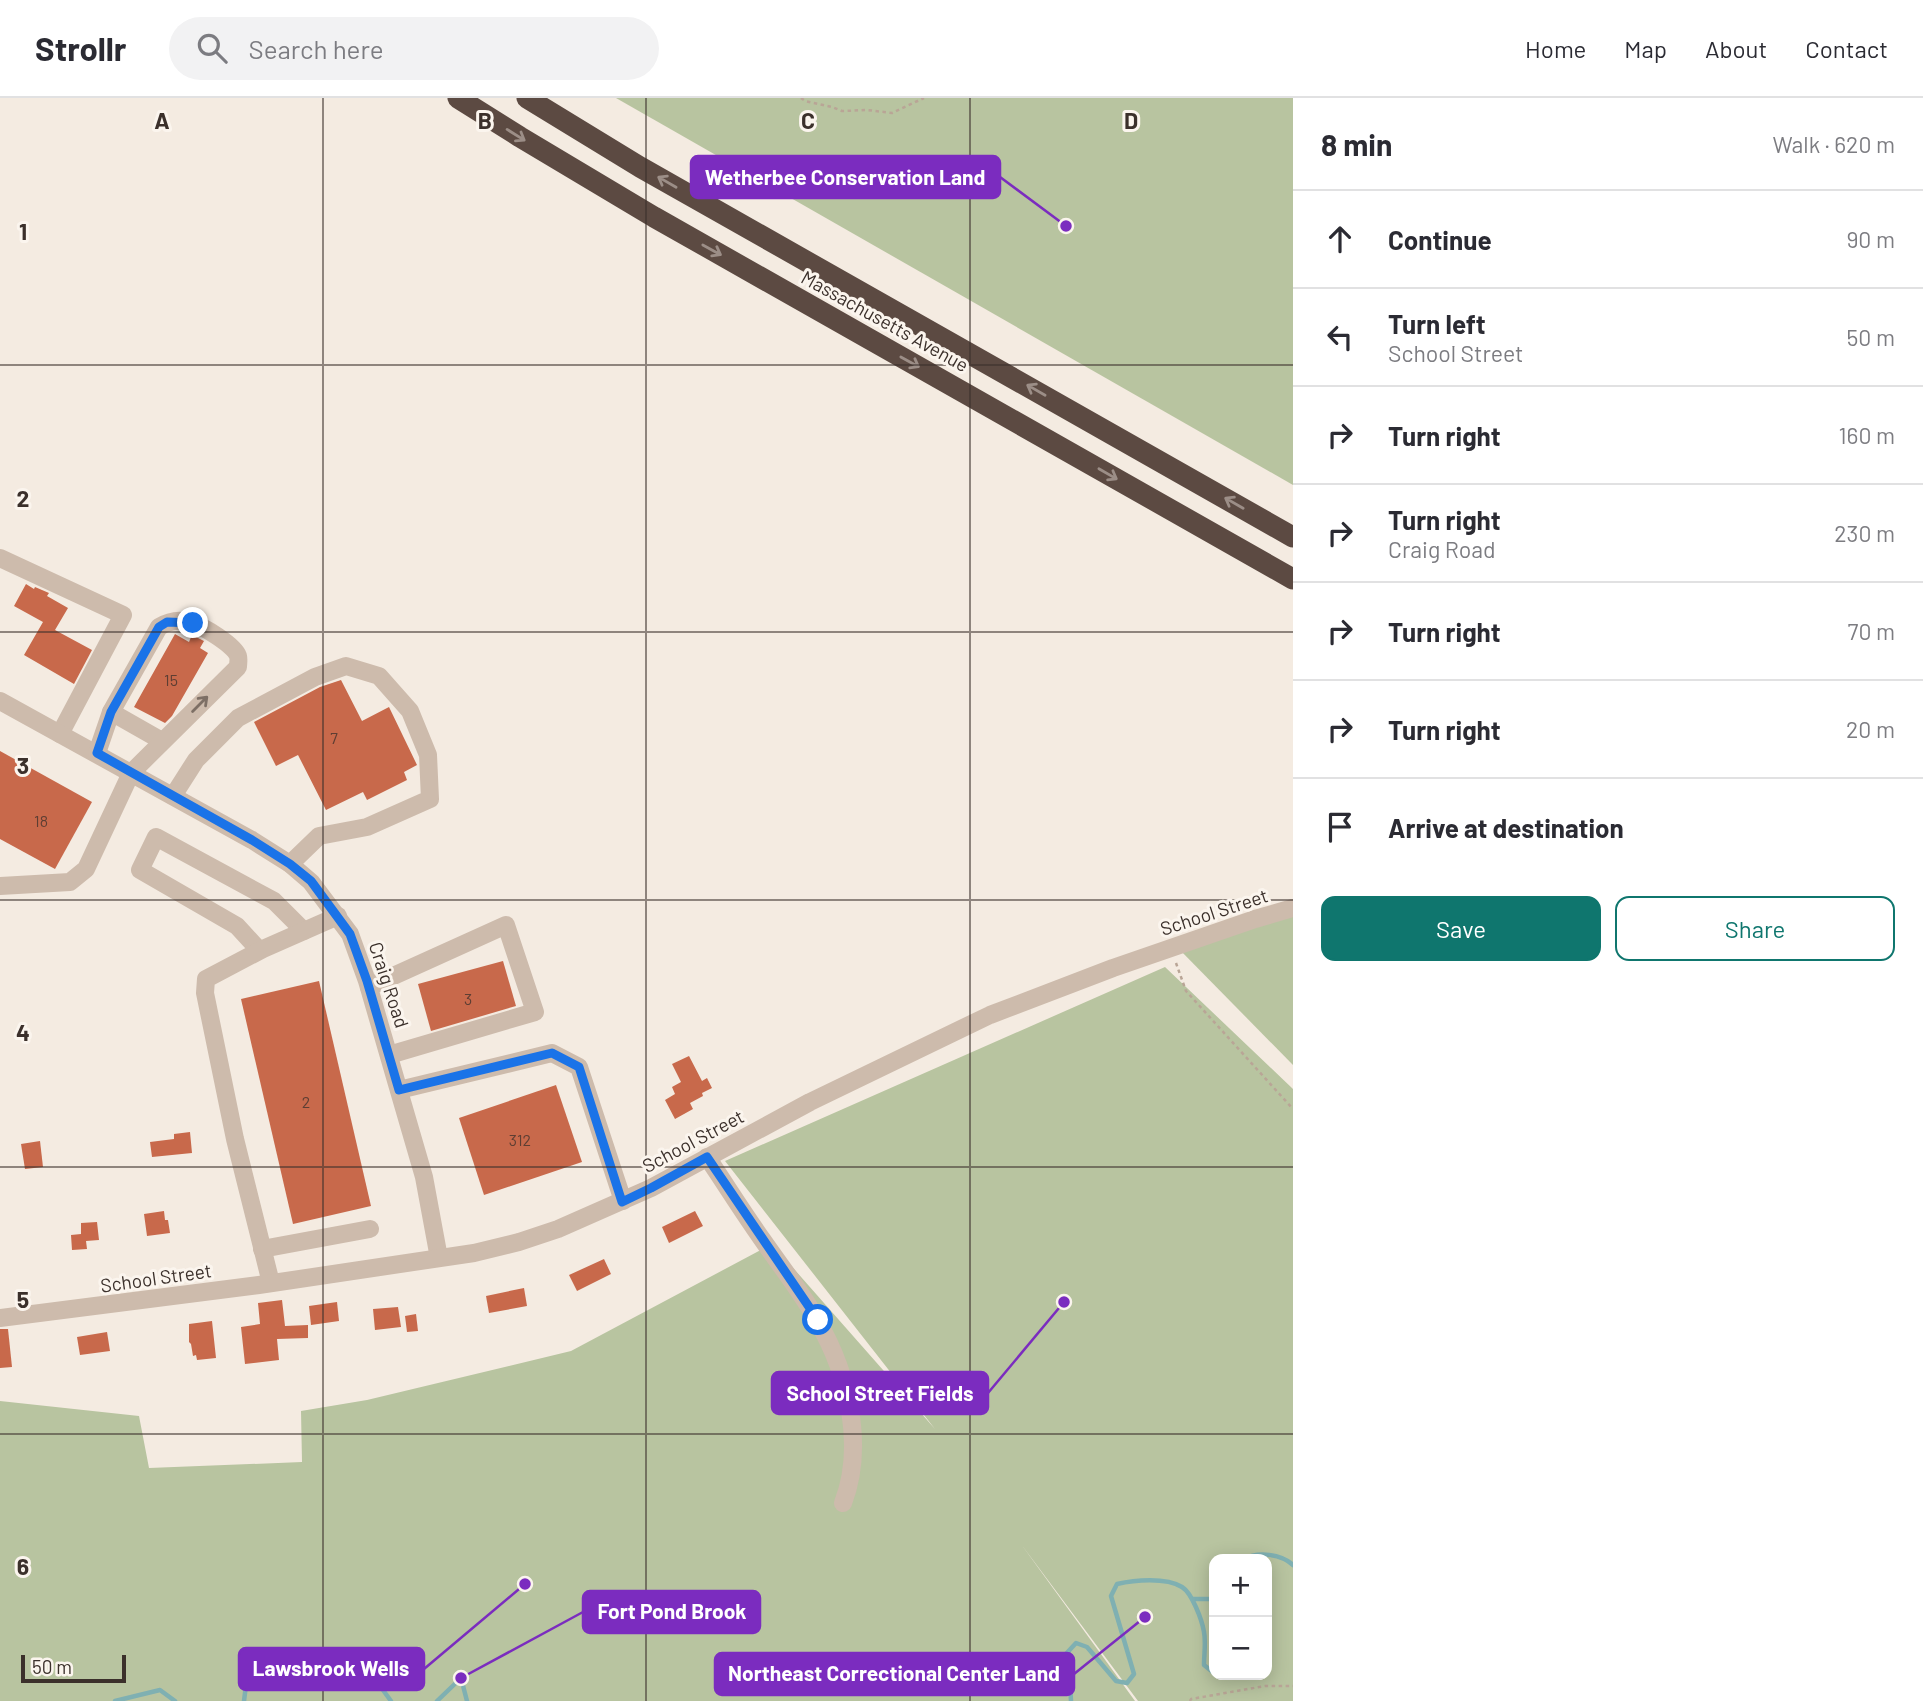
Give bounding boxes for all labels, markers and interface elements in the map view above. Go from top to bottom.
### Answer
search box [169,17,659,80]
text: Strollr [35,28,127,68]
icon: search [193,29,231,67]
text: Search here [249,33,384,64]
text: Home [1525,34,1586,63]
text: Map [1624,34,1667,63]
text: About [1705,34,1767,63]
text: Contact [1805,34,1888,63]
text: A [154,106,170,134]
text: B [478,106,492,134]
text: C [801,106,815,134]
text: D [1124,106,1138,134]
text: 8 min [1321,126,1392,162]
one-way arrow [505,128,525,142]
text: Walk · 620 m [1773,130,1895,158]
callout: Wetherbee Conservation Land [691,156,1000,198]
text: Wetherbee Conservation Land [705,164,985,189]
one-way arrow [658,175,678,189]
text: 1 [19,217,27,245]
icon: ahead [1321,220,1359,258]
text: Continue [1388,224,1492,255]
text: 90 m [1846,225,1895,253]
one-way arrow [701,243,721,257]
street label: Massachusetts Avenue [798,265,973,376]
text: Turn left [1388,308,1486,339]
icon: left [1321,318,1359,356]
text: 50 m [1847,323,1895,351]
text: School Street [1388,339,1523,367]
one-way arrow [899,356,920,369]
one-way arrow [1026,383,1047,396]
icon: right [1321,416,1359,454]
text: Turn right [1388,420,1501,451]
text: 160 m [1838,421,1895,449]
one-way arrow [1097,468,1118,481]
text: 2 [17,484,29,512]
one-way arrow [1224,496,1244,510]
text: Turn right [1388,504,1501,535]
icon: right [1321,514,1359,552]
text: 230 m [1834,519,1895,547]
text: Craig Road [1388,535,1496,563]
route end [177,607,208,638]
icon: right [1321,612,1359,650]
text: Turn right [1388,616,1501,647]
text: 70 m [1848,617,1895,645]
house number: 15 [164,670,178,689]
one-way arrow [191,696,208,713]
icon: right [1321,710,1359,748]
text: Turn right [1388,714,1501,745]
text: 20 m [1846,715,1895,743]
house number: 7 [330,728,338,747]
text: 3 [17,751,29,779]
icon: arrive [1321,808,1359,846]
house number: 18 [34,811,48,830]
text: Arrive at destination [1388,812,1624,843]
street label: School Street [1157,883,1271,940]
button: Save [1321,896,1601,961]
button: Share [1615,896,1895,961]
street label: Craig Road [365,939,414,1031]
house number: 3 [464,989,472,1008]
text: 4 [16,1018,30,1046]
house number: 2 [302,1092,310,1111]
street label: School Street [638,1104,748,1177]
house number: 312 [509,1130,531,1149]
street label: School Street [99,1258,213,1297]
text: 5 [17,1285,29,1313]
route start [802,1304,833,1335]
callout: School Street Fields [772,1372,988,1414]
text: School Street Fields [786,1380,974,1405]
text: 6 [17,1552,29,1580]
map controls [1209,1554,1272,1680]
button: + [1209,1554,1272,1617]
callout: Fort Pond Brook [583,1591,760,1633]
text: Fort Pond Brook [597,1598,747,1623]
button: − [1209,1617,1272,1680]
callout: Lawsbrook Wells [239,1648,424,1690]
scale bar [21,1652,126,1684]
callout: Northeast Correctional Center Land [715,1653,1074,1695]
text: 50 m [32,1655,72,1678]
text: Lawsbrook Wells [253,1655,409,1680]
text: Northeast Correctional Center Land [728,1660,1060,1685]

